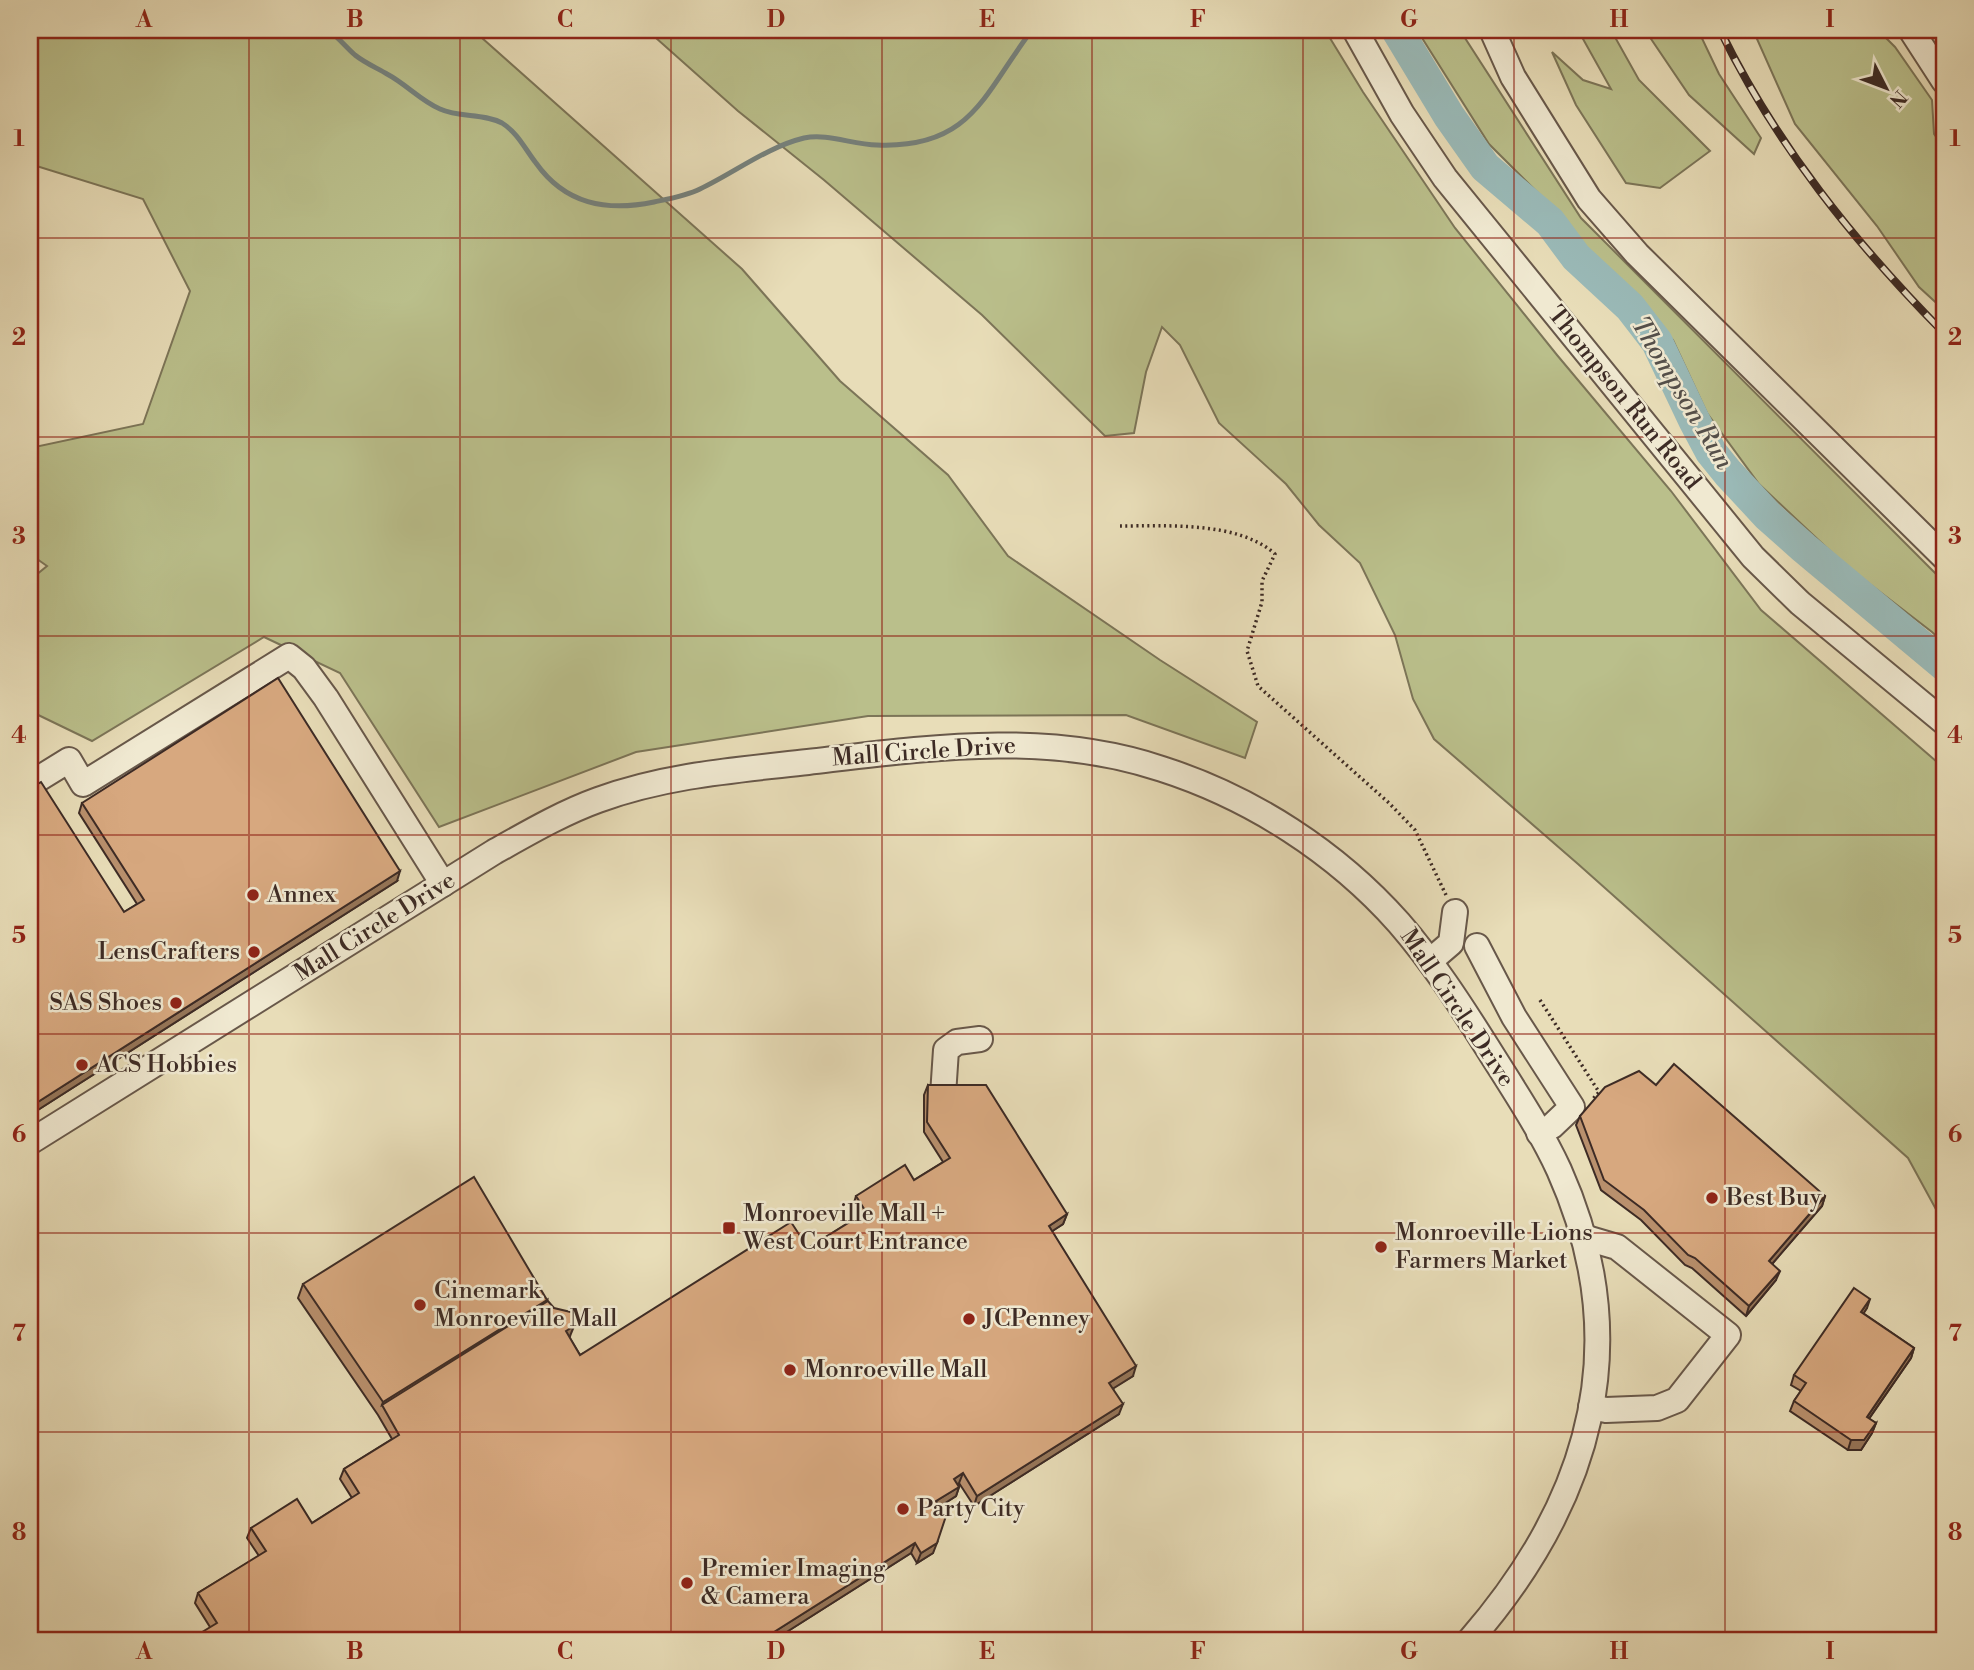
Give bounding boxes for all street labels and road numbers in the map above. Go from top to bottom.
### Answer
street label: Thompson Run Road [1541,300,1707,496]
street label: Mall Circle Drive [831,731,1017,773]
street label: Mall Circle Drive [289,865,461,989]
street label: Mall Circle Drive [1393,923,1521,1093]

